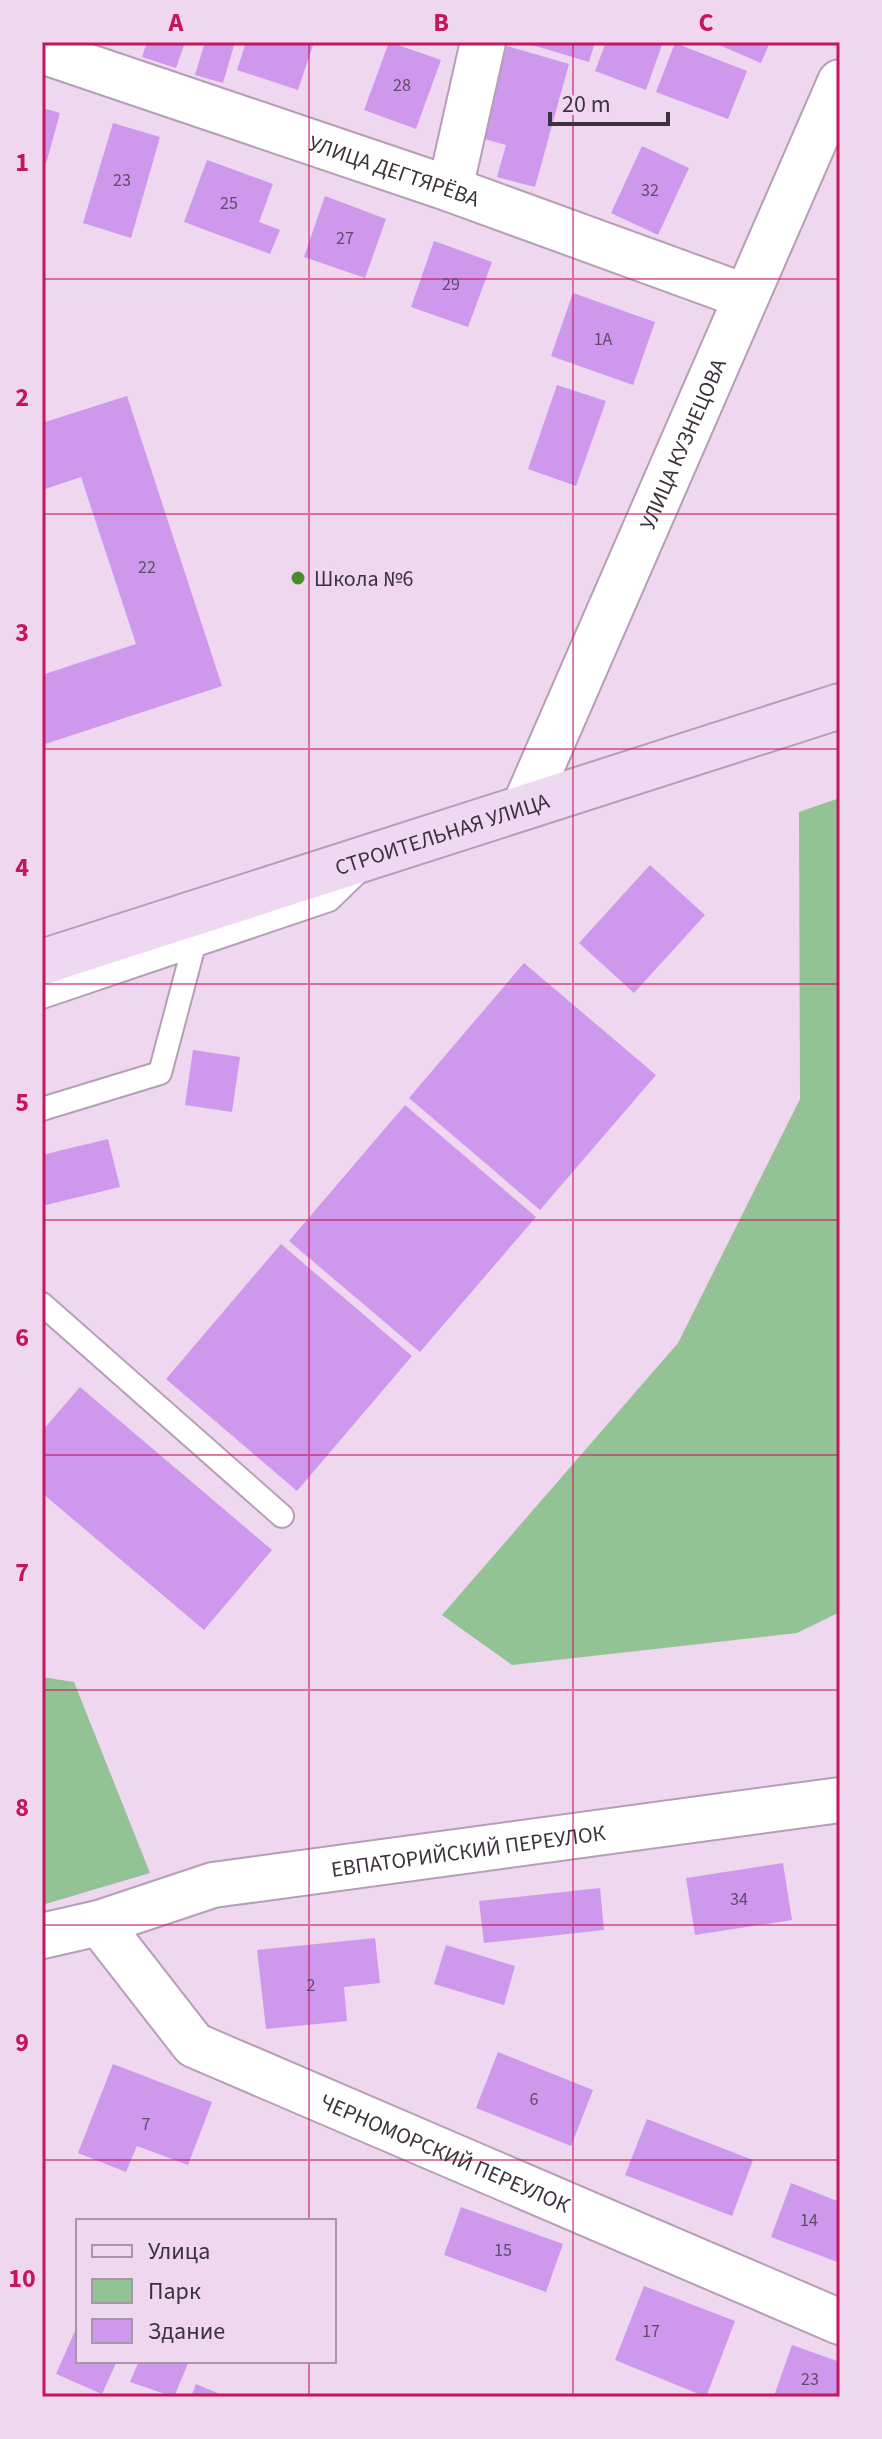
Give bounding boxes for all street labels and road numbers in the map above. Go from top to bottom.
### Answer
street label: УЛИЦА ДЕГТЯРЁВА [304,127,484,215]
street label: УЛИЦА КУЗНЕЦОВА [632,354,735,535]
street label: СТРОИТЕЛЬНАЯ УЛИЦА [331,785,554,884]
street label: ЕВПАТОРИЙСКИЙ ПЕРЕУЛОК [329,1817,608,1886]
street label: ЧЕРНОМОРСКИЙ ПЕРЕУЛОК [315,2086,575,2221]

